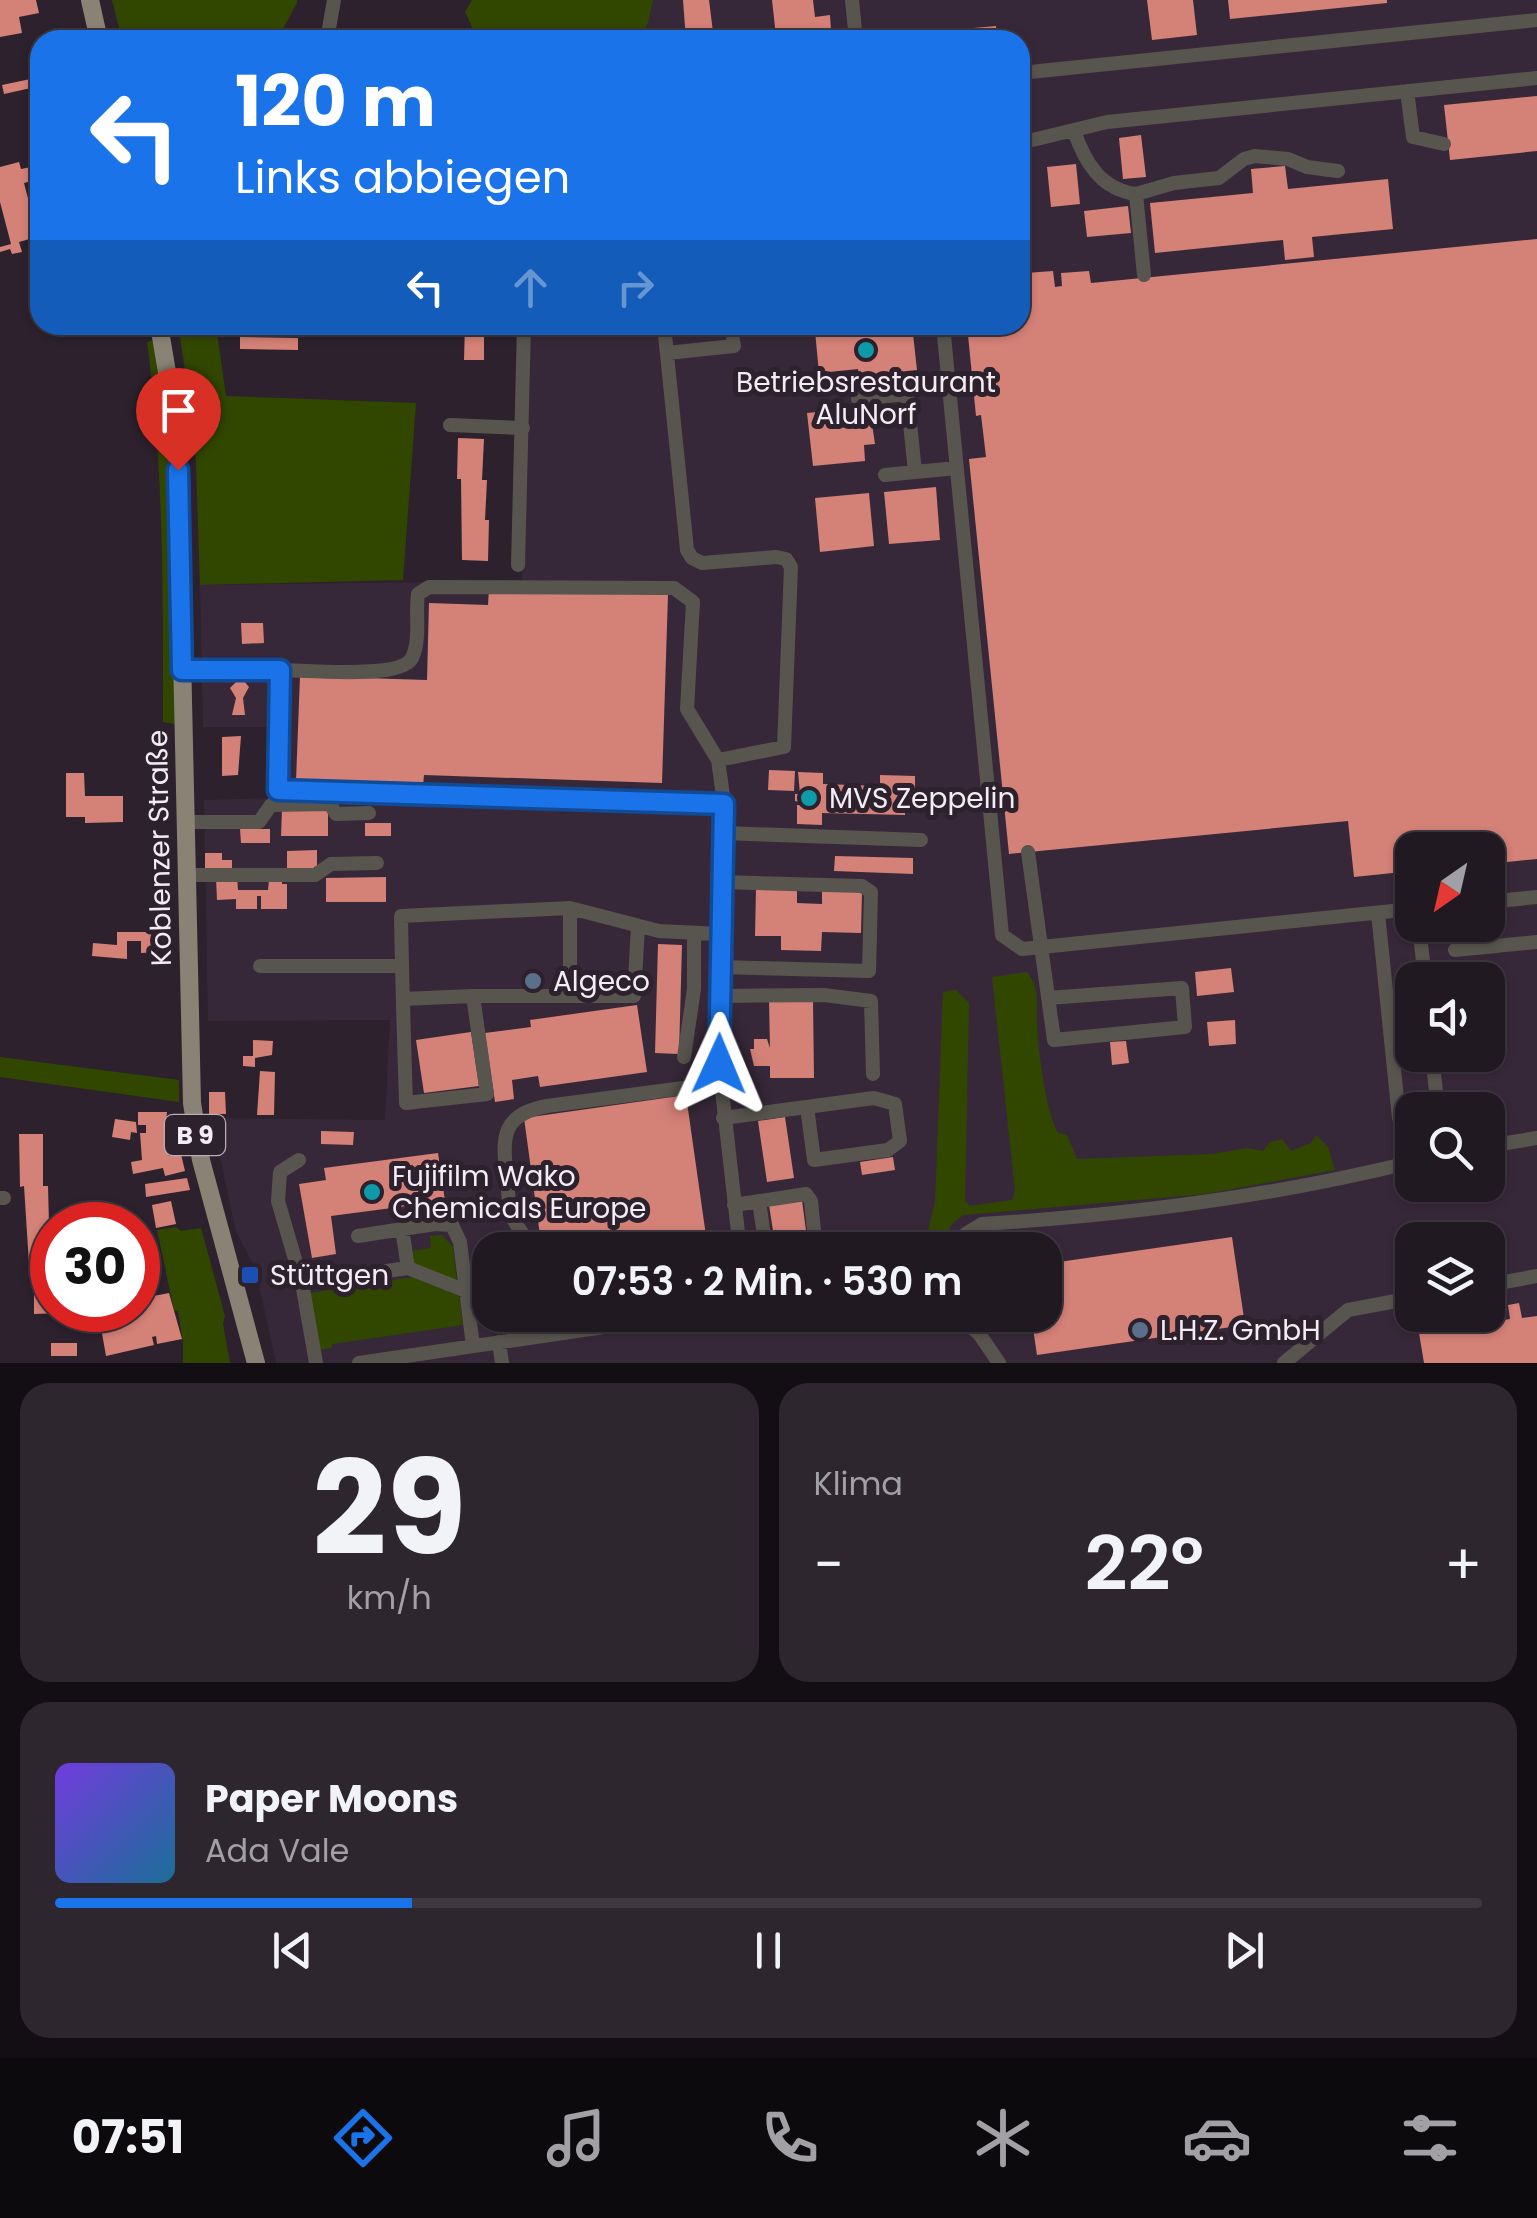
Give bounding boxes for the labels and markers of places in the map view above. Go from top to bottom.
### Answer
marker: Betriebsrestaurant AluNorf [855,339,877,361]
place label: Betriebsrestaurant AluNorf [736,363,996,434]
pin [136,368,221,471]
place label: MVS Zeppelin [829,779,1015,818]
marker: MVS Zeppelin [798,787,820,809]
place label: Algeco [553,962,650,1001]
marker: Algeco [522,970,544,992]
place label: Fujifilm Wako Chemicals Europe [392,1157,646,1228]
marker: Fujifilm Wako Chemicals Europe [361,1181,383,1203]
place label: Stüttgen [270,1256,389,1295]
marker: Stüttgen [239,1264,261,1286]
place label: L.H.Z. GmbH [1160,1311,1321,1350]
marker: L.H.Z. GmbH [1129,1319,1151,1341]

